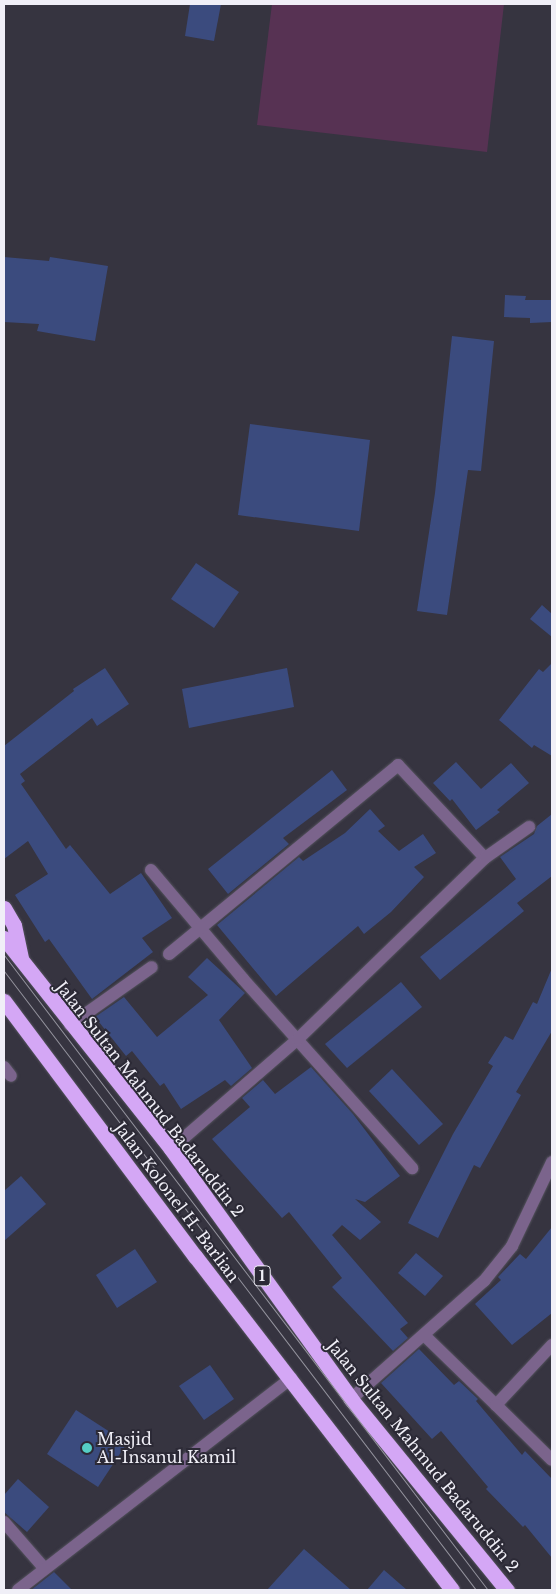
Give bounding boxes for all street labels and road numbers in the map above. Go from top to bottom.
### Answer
street label: Jalan Sultan Mahmud Badaruddin 2 [52,978,248,1220]
street label: Jalan Kolonel H. Barlian [111,1118,243,1286]
road number: 1 [253,1264,271,1288]
street label: Jalan Sultan Mahmud Badaruddin 2 [323,1336,523,1576]

